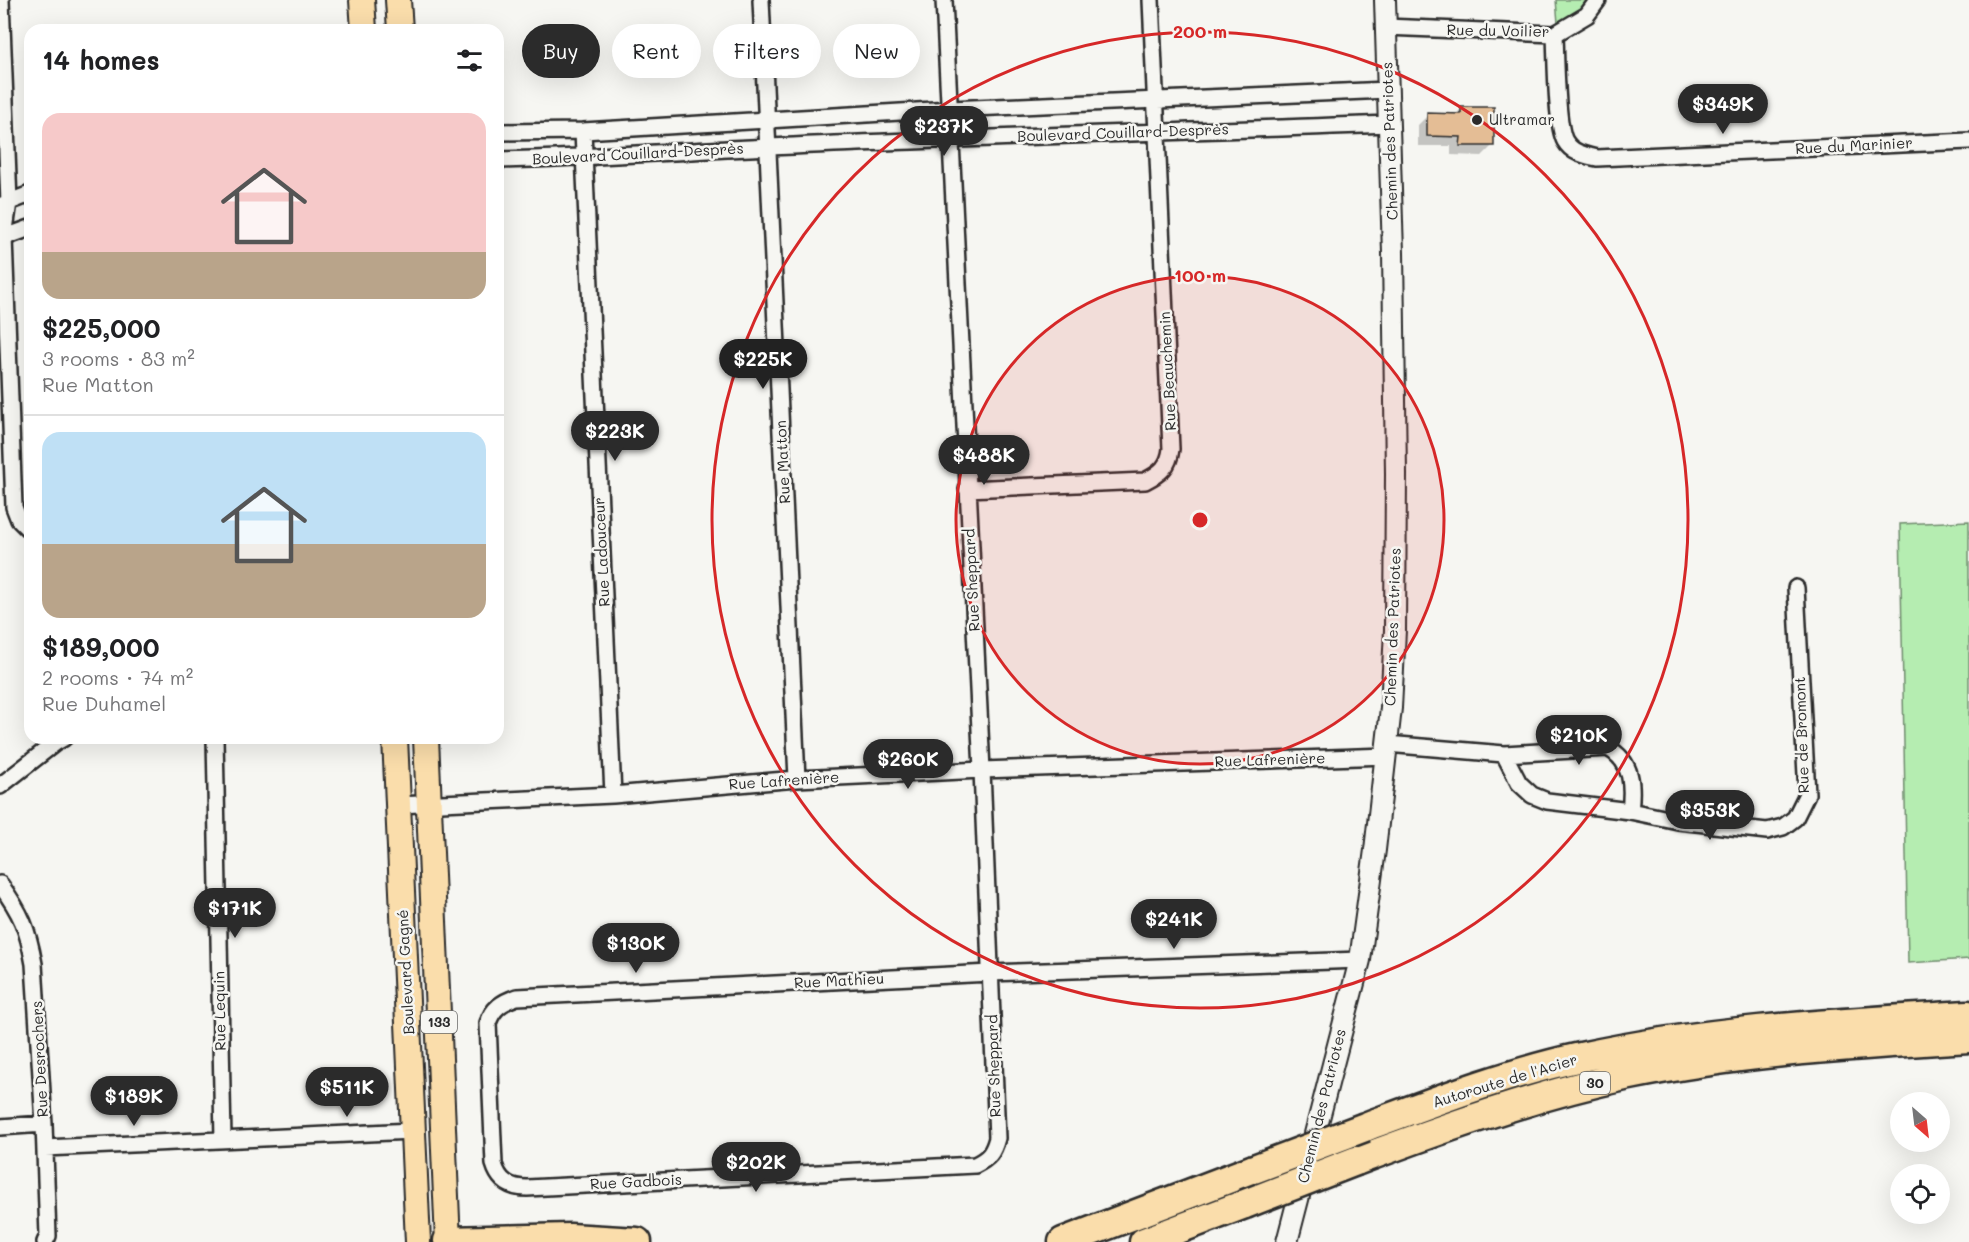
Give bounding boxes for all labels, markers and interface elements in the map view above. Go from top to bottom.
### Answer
text: 200 m [1173,19,1227,43]
street label: Rue du Voilier [1446,19,1550,41]
chip: Buy [522,24,600,78]
chip: Rent [612,24,701,78]
chip: Filters [713,24,821,78]
chip: New [833,24,920,78]
text: 14 homes [42,43,160,77]
icon: filters [453,44,486,77]
street label: Chemin des Patriotes [1376,62,1402,220]
pin: $349K [1681,84,1765,135]
text: $349K [1692,90,1754,116]
pin: $237K [902,106,986,157]
place label: Ultramar [1489,109,1555,129]
text: $237K [914,112,974,138]
marker: Ultramar [1470,113,1484,127]
street label: Boulevard Couillard-Desprès [1017,118,1229,146]
street label: Rue du Marinier [1795,132,1913,158]
street label: Boulevard Couillard-Desprès [532,137,744,169]
icon: home [210,152,318,260]
text: 100 m [1174,263,1226,287]
text: $225,000 [42,311,160,345]
street label: Rue Beauchemin [1154,311,1180,431]
pin: $225K [721,339,805,390]
text: 3 rooms · 83 m² [42,345,195,371]
text: $225K [733,345,793,371]
text: Rue Matton [42,371,153,397]
pin: $223K [573,411,657,462]
text: $223K [585,417,645,443]
street label: Rue Matton [770,420,794,504]
pin: $488K [942,435,1026,486]
text: $488K [953,441,1016,467]
icon: home [210,471,318,579]
street label: Rue Ladouceur [588,497,614,607]
centre of rings [1190,510,1210,530]
street label: Rue Sheppard [958,528,984,632]
street label: Chemin des Patriotes [1379,548,1405,706]
text: $189,000 [42,630,159,664]
text: 2 rooms · 74 m² [42,664,193,690]
street label: Rue de Bromont [1789,676,1813,794]
text: Rue Duhamel [42,690,166,716]
pin: $210K [1537,715,1621,766]
text: $210K [1550,721,1608,747]
pin: $260K [866,739,950,790]
text: $260K [877,745,939,771]
street label: Rue Lafrenière [1214,747,1326,771]
street label: Rue Lafrenière [728,766,840,794]
pin: $353K [1668,790,1752,841]
text: $353K [1679,796,1741,822]
pin: $171K [193,888,277,939]
text: $171K [208,894,262,920]
pin: $241K [1132,899,1216,950]
text: $241K [1145,905,1203,931]
street label: Boulevard Gagné [392,909,418,1035]
pin: $130K [594,923,678,974]
text: $130K [606,929,666,955]
street label: Rue Mathieu [793,968,885,992]
street label: Rue Lequin [208,971,230,1051]
street label: Rue Desrochers [26,1000,52,1118]
road number: 133 [421,1011,457,1033]
street label: Rue Sheppard [981,1014,1005,1118]
street label: Chemin des Patriotes [1292,1027,1350,1185]
street label: Autoroute de l'Acier [1430,1048,1580,1112]
pin: $511K [305,1067,389,1118]
road number: 30 [1580,1072,1610,1094]
text: $511K [320,1073,374,1099]
pin: $189K [92,1076,176,1127]
text: $189K [105,1082,163,1108]
north arrow [1890,1092,1950,1152]
map controls [1890,1092,1950,1224]
pin: $202K [714,1142,798,1193]
text: $202K [726,1148,786,1174]
button: locate [1890,1164,1950,1224]
street label: Rue Gadbois [589,1169,683,1193]

